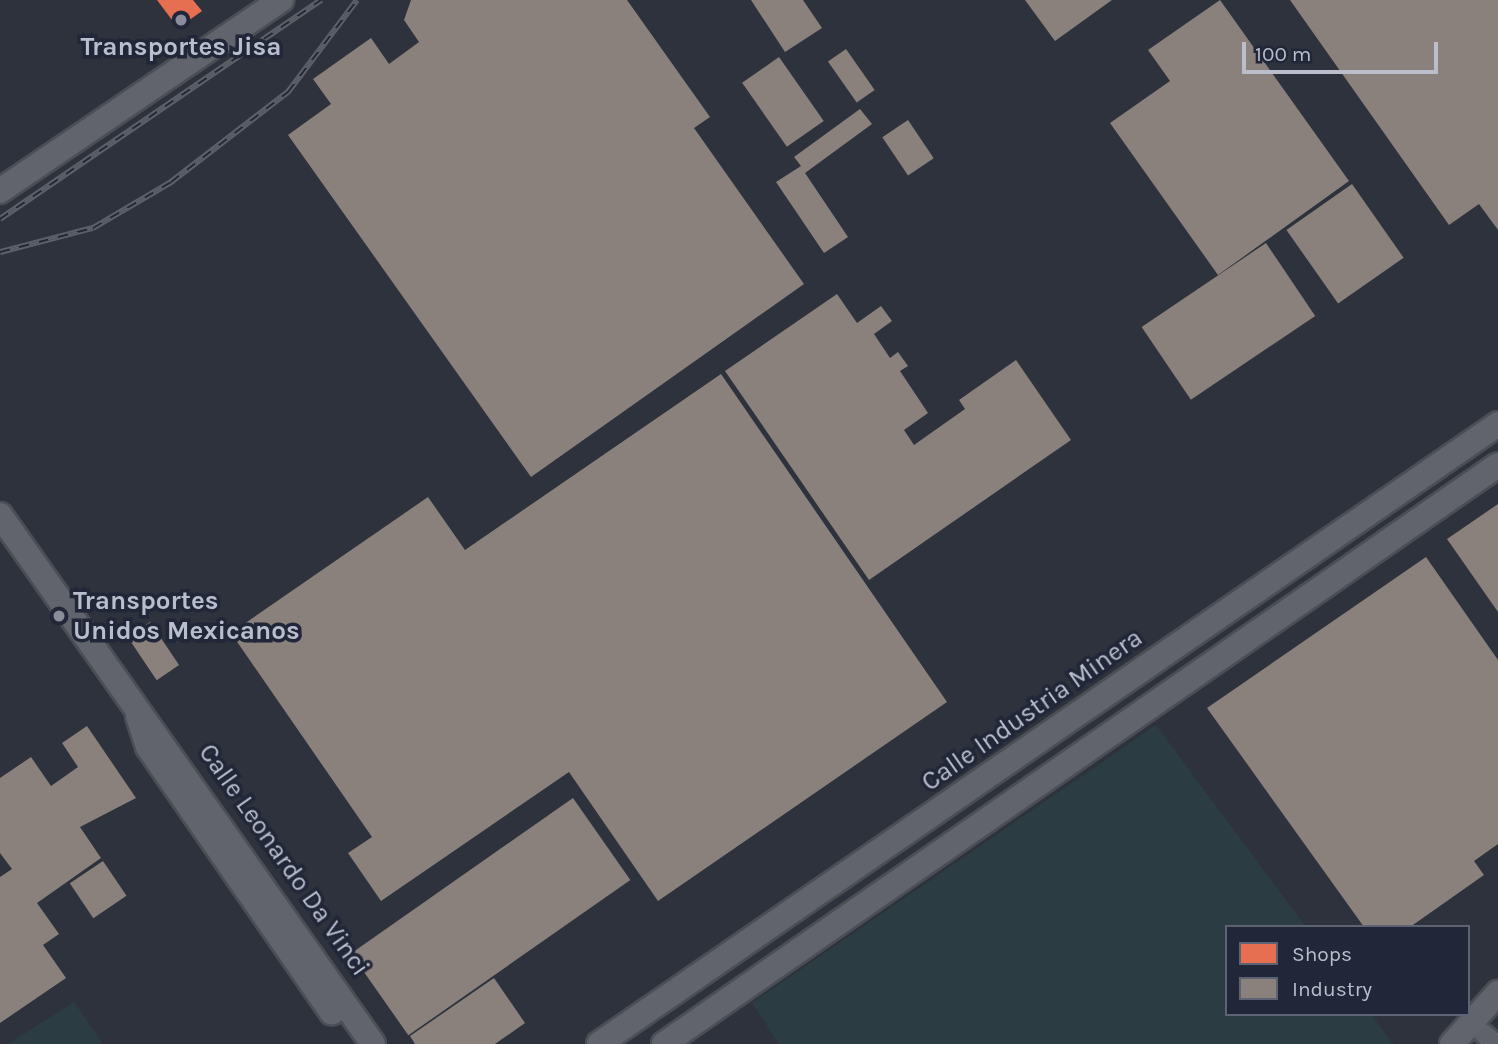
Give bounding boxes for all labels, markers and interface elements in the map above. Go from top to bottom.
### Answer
marker: Transportes Jisa [173,12,189,28]
scale bar [1246,28,1442,72]
place label: Transportes Jisa [80,31,282,63]
text: 100 m [1255,42,1312,66]
place label: Transportes Unidos Mexicanos [73,585,300,646]
marker: Transportes Unidos Mexicanos [51,608,67,624]
street label: Calle Industria Minera [916,622,1148,798]
street label: Calle Leonardo Da Vinci [192,738,376,982]
legend [1225,925,1470,1016]
text: Shops [1292,942,1352,966]
text: Industry [1292,977,1372,1001]

